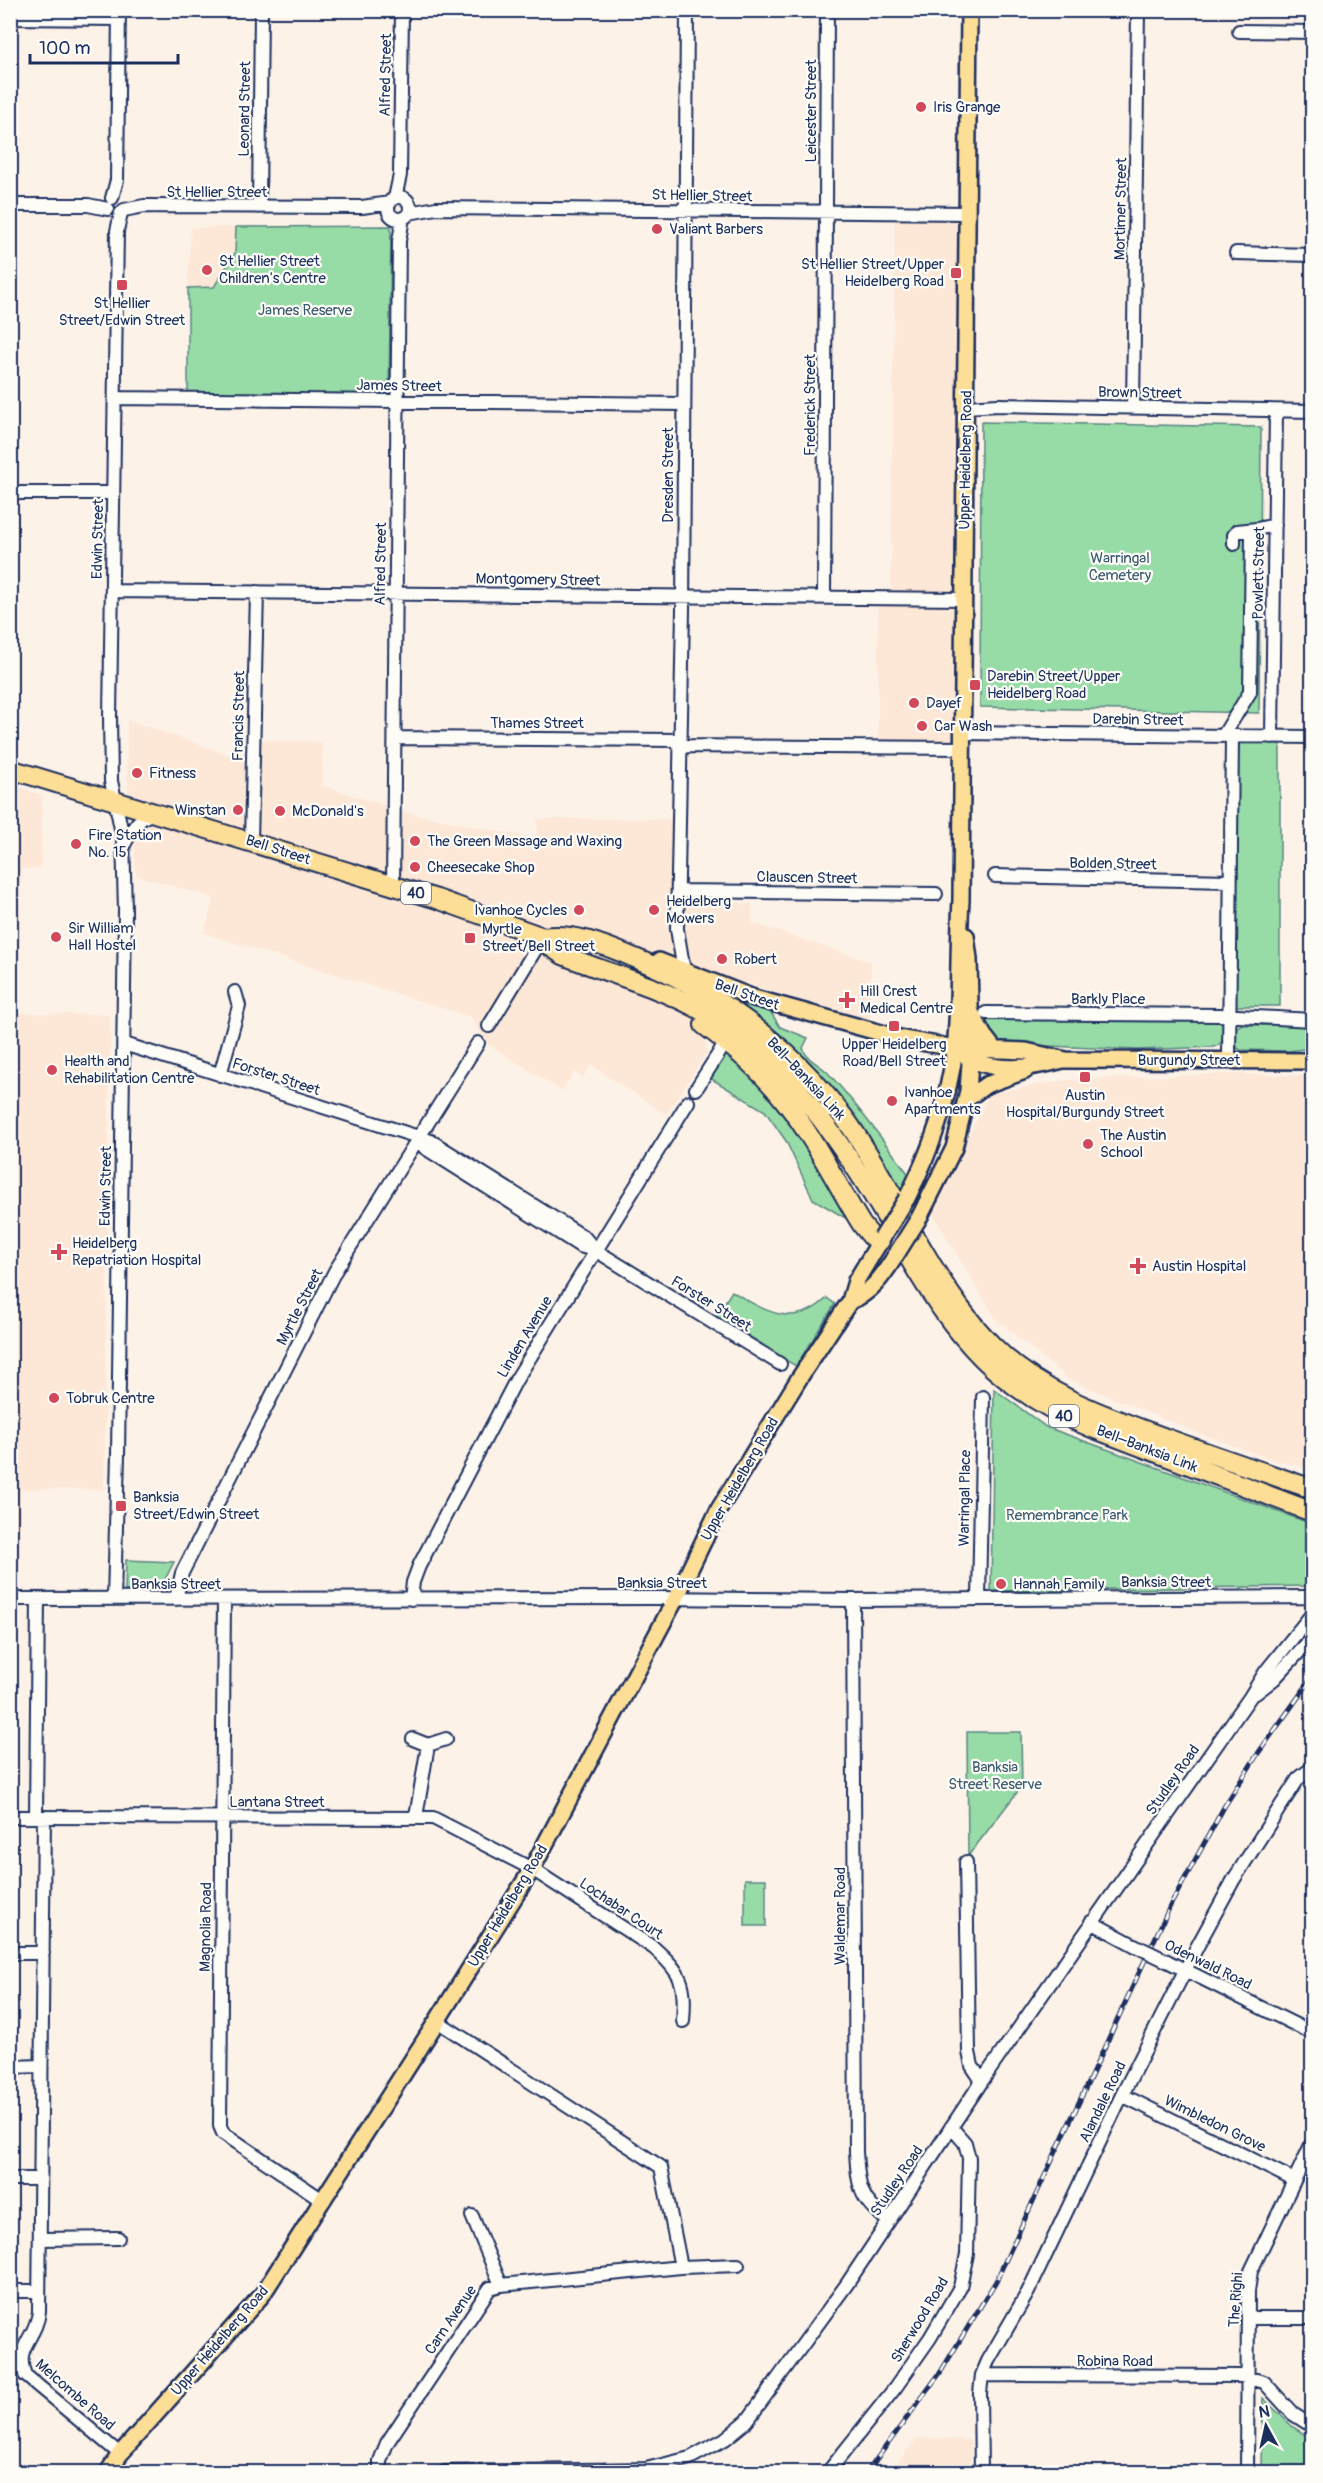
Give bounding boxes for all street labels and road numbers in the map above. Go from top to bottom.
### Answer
street label: Alfred Street [376,32,396,117]
street label: Leicester Street [802,59,821,162]
street label: Leonard Street [235,60,255,157]
street label: Mortimer Street [1111,157,1131,260]
street label: St Hellier Street [167,183,268,202]
street label: St Hellier Street [651,186,754,206]
street label: Frederick Street [801,353,820,456]
street label: James Street [356,376,443,396]
street label: Brown Street [1098,383,1183,403]
street label: Upper Heidelberg Road [955,390,977,530]
street label: Dresden Street [659,426,678,523]
street label: Edwin Street [88,498,108,579]
street label: Alfred Street [371,521,391,606]
street label: Powlett Street [1249,525,1269,620]
street label: Montgomery Street [476,569,601,591]
street label: Francis Street [229,670,249,761]
street label: Darebin Street [1092,710,1185,730]
street label: Thames Street [490,714,585,733]
street label: Bell Street [243,831,314,870]
street label: Bolden Street [1069,854,1158,874]
street label: Clauscen Street [756,868,859,888]
road number: 40 [401,882,431,904]
street label: Bell Street [712,975,783,1015]
street label: Barkly Place [1071,990,1146,1009]
street label: Bell–Banksia Link [763,1033,850,1125]
street label: Burgundy Street [1138,1051,1241,1070]
street label: Forster Street [230,1054,323,1100]
street label: Edwin Street [96,1145,116,1226]
street label: Myrtle Street [273,1265,328,1349]
street label: Forster Street [667,1272,755,1337]
street label: Linden Avenue [493,1292,557,1381]
road number: 40 [1049,1405,1079,1427]
street label: Upper Heidelberg Road [697,1414,783,1544]
street label: Bell–Banksia Link [1094,1421,1201,1477]
street label: Warringal Place [955,1449,975,1547]
street label: Banksia Street [1121,1573,1212,1592]
street label: Banksia Street [617,1574,708,1593]
street label: Banksia Street [131,1575,222,1594]
street label: Studley Road [1142,1741,1204,1819]
street label: Lantana Street [229,1793,326,1812]
street label: Upper Heidelberg Road [464,1841,552,1971]
street label: Waldemar Road [831,1867,850,1965]
street label: Lochabar Court [575,1874,667,1945]
street label: Magnolia Road [196,1882,216,1972]
street label: Odenwald Road [1161,1936,1255,1994]
street label: Alandale Road [1075,2058,1131,2146]
street label: Wimbledon Grove [1161,2091,1269,2157]
street label: Studley Road [866,2142,928,2220]
street label: The Righi [1225,2272,1247,2328]
street label: Sherwood Road [887,2274,953,2366]
street label: Carn Avenue [421,2281,481,2358]
street label: Upper Heidelberg Road [167,2282,273,2400]
street label: Robina Road [1077,2352,1153,2371]
street label: Melcombe Road [31,2355,119,2435]

